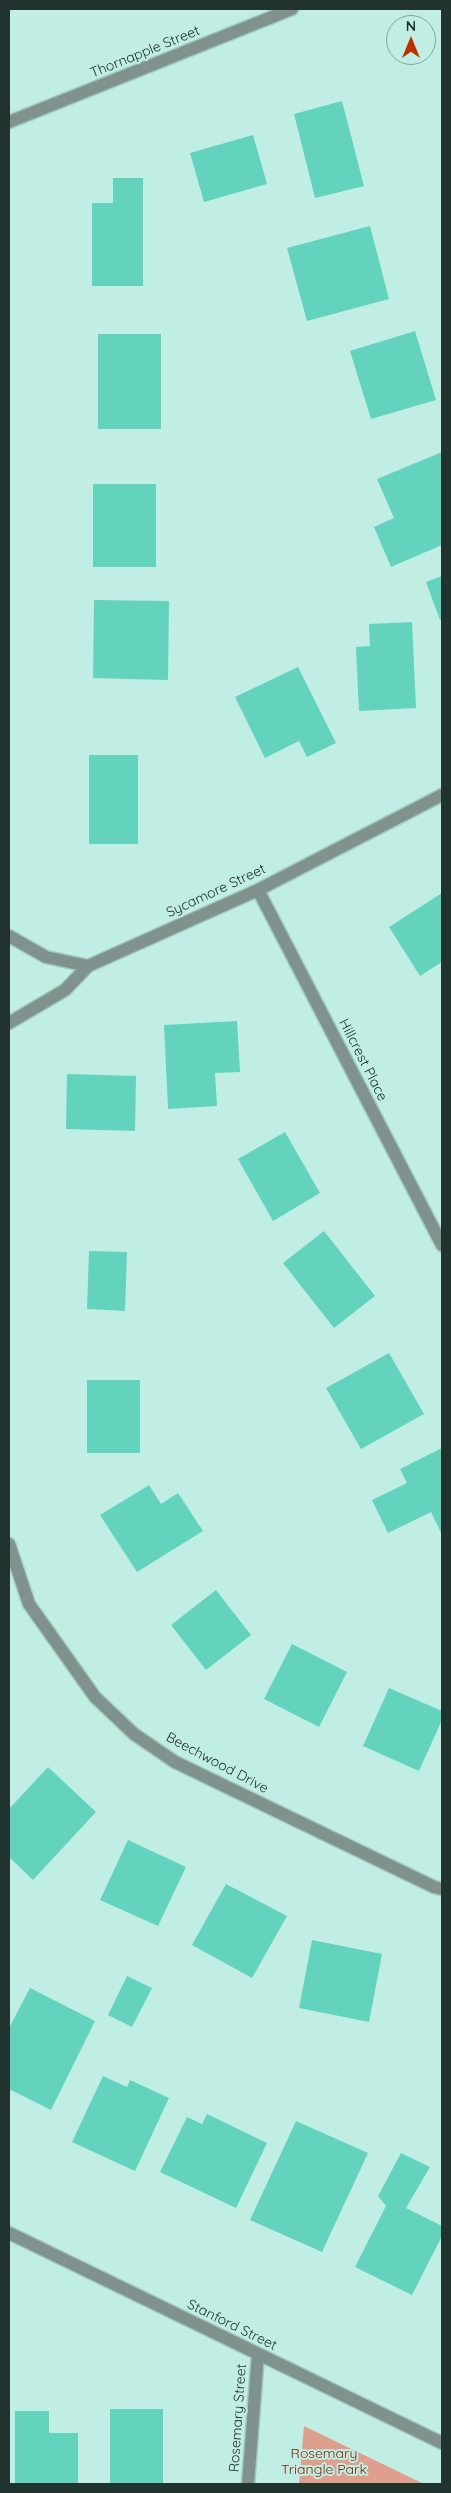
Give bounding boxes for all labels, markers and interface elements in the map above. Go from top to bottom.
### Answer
north arrow [386,15,436,65]
text: N [406,17,416,35]
street label: Thornapple Street [88,22,202,82]
street label: Sycamore Street [164,861,268,921]
street label: Hillcrest Place [335,1016,391,1104]
street label: Beechwood Drive [163,1729,271,1797]
street label: Stanford Street [184,2296,280,2354]
street label: Rosemary Street [226,2363,250,2473]
park label: Rosemary Triangle Park [281,2446,367,2478]

